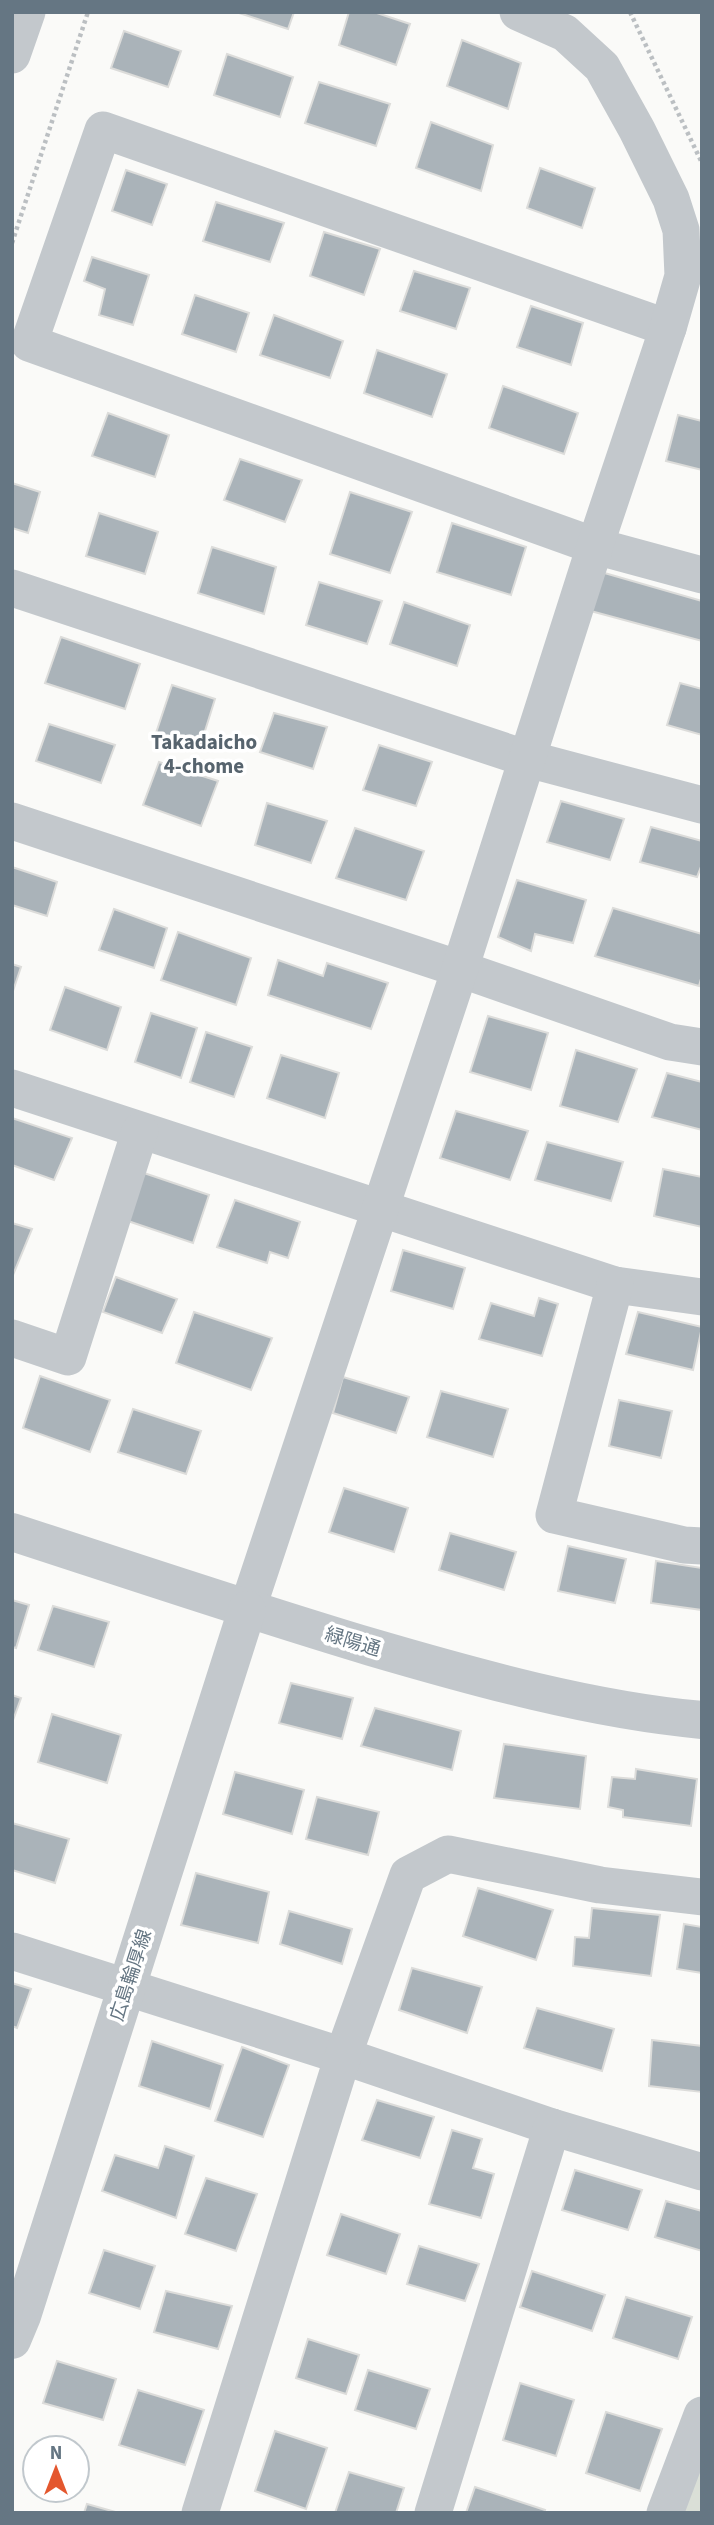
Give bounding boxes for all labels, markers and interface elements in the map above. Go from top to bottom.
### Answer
district label: Takadaicho 4-chome [151,727,257,781]
street label: 緑陽通 [321,1621,384,1664]
street label: 広島輪厚線 [104,1926,159,2025]
north arrow [21,2434,91,2504]
text: N [50,2440,62,2467]

